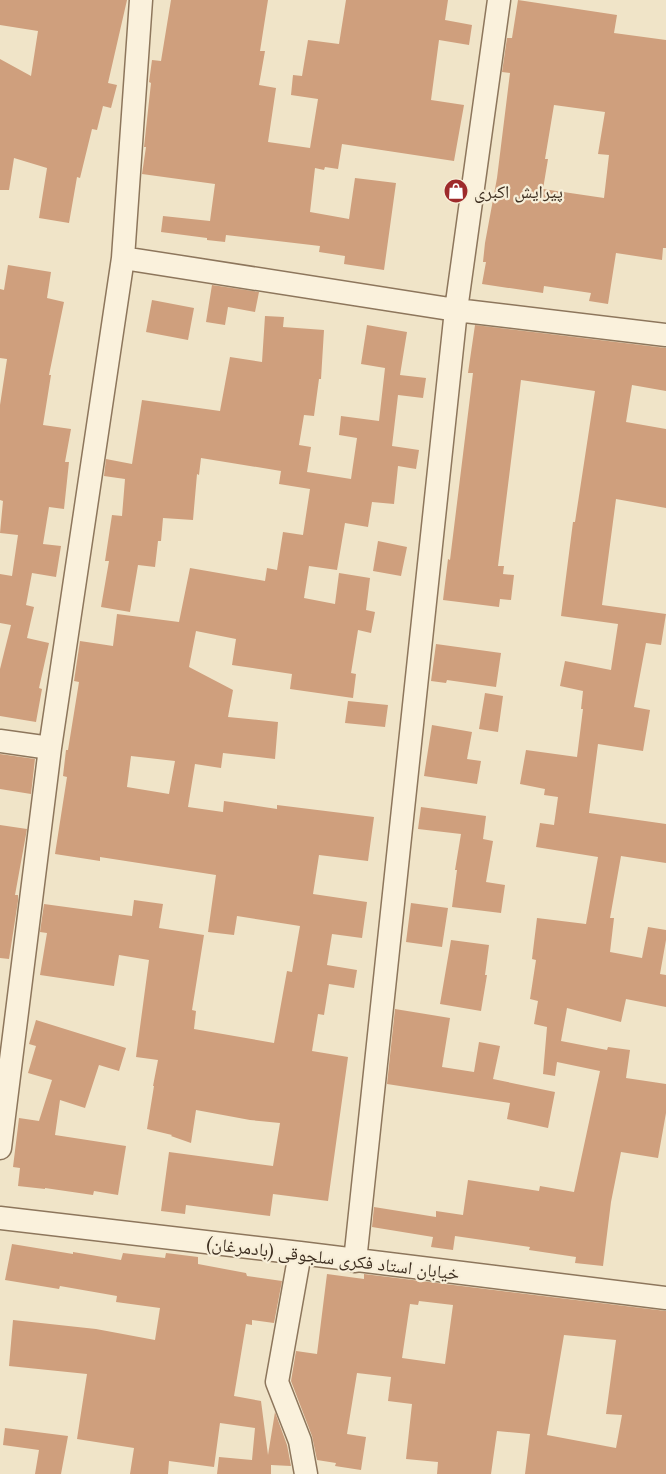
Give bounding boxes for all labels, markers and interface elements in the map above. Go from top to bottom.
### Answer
shop icon: پیرایش اکبری [443,178,469,204]
place label: پیرایش اکبری [474,180,563,203]
street label: خیابان استاد فکری سلجوقی (بادمرغان) [205,1231,461,1285]

